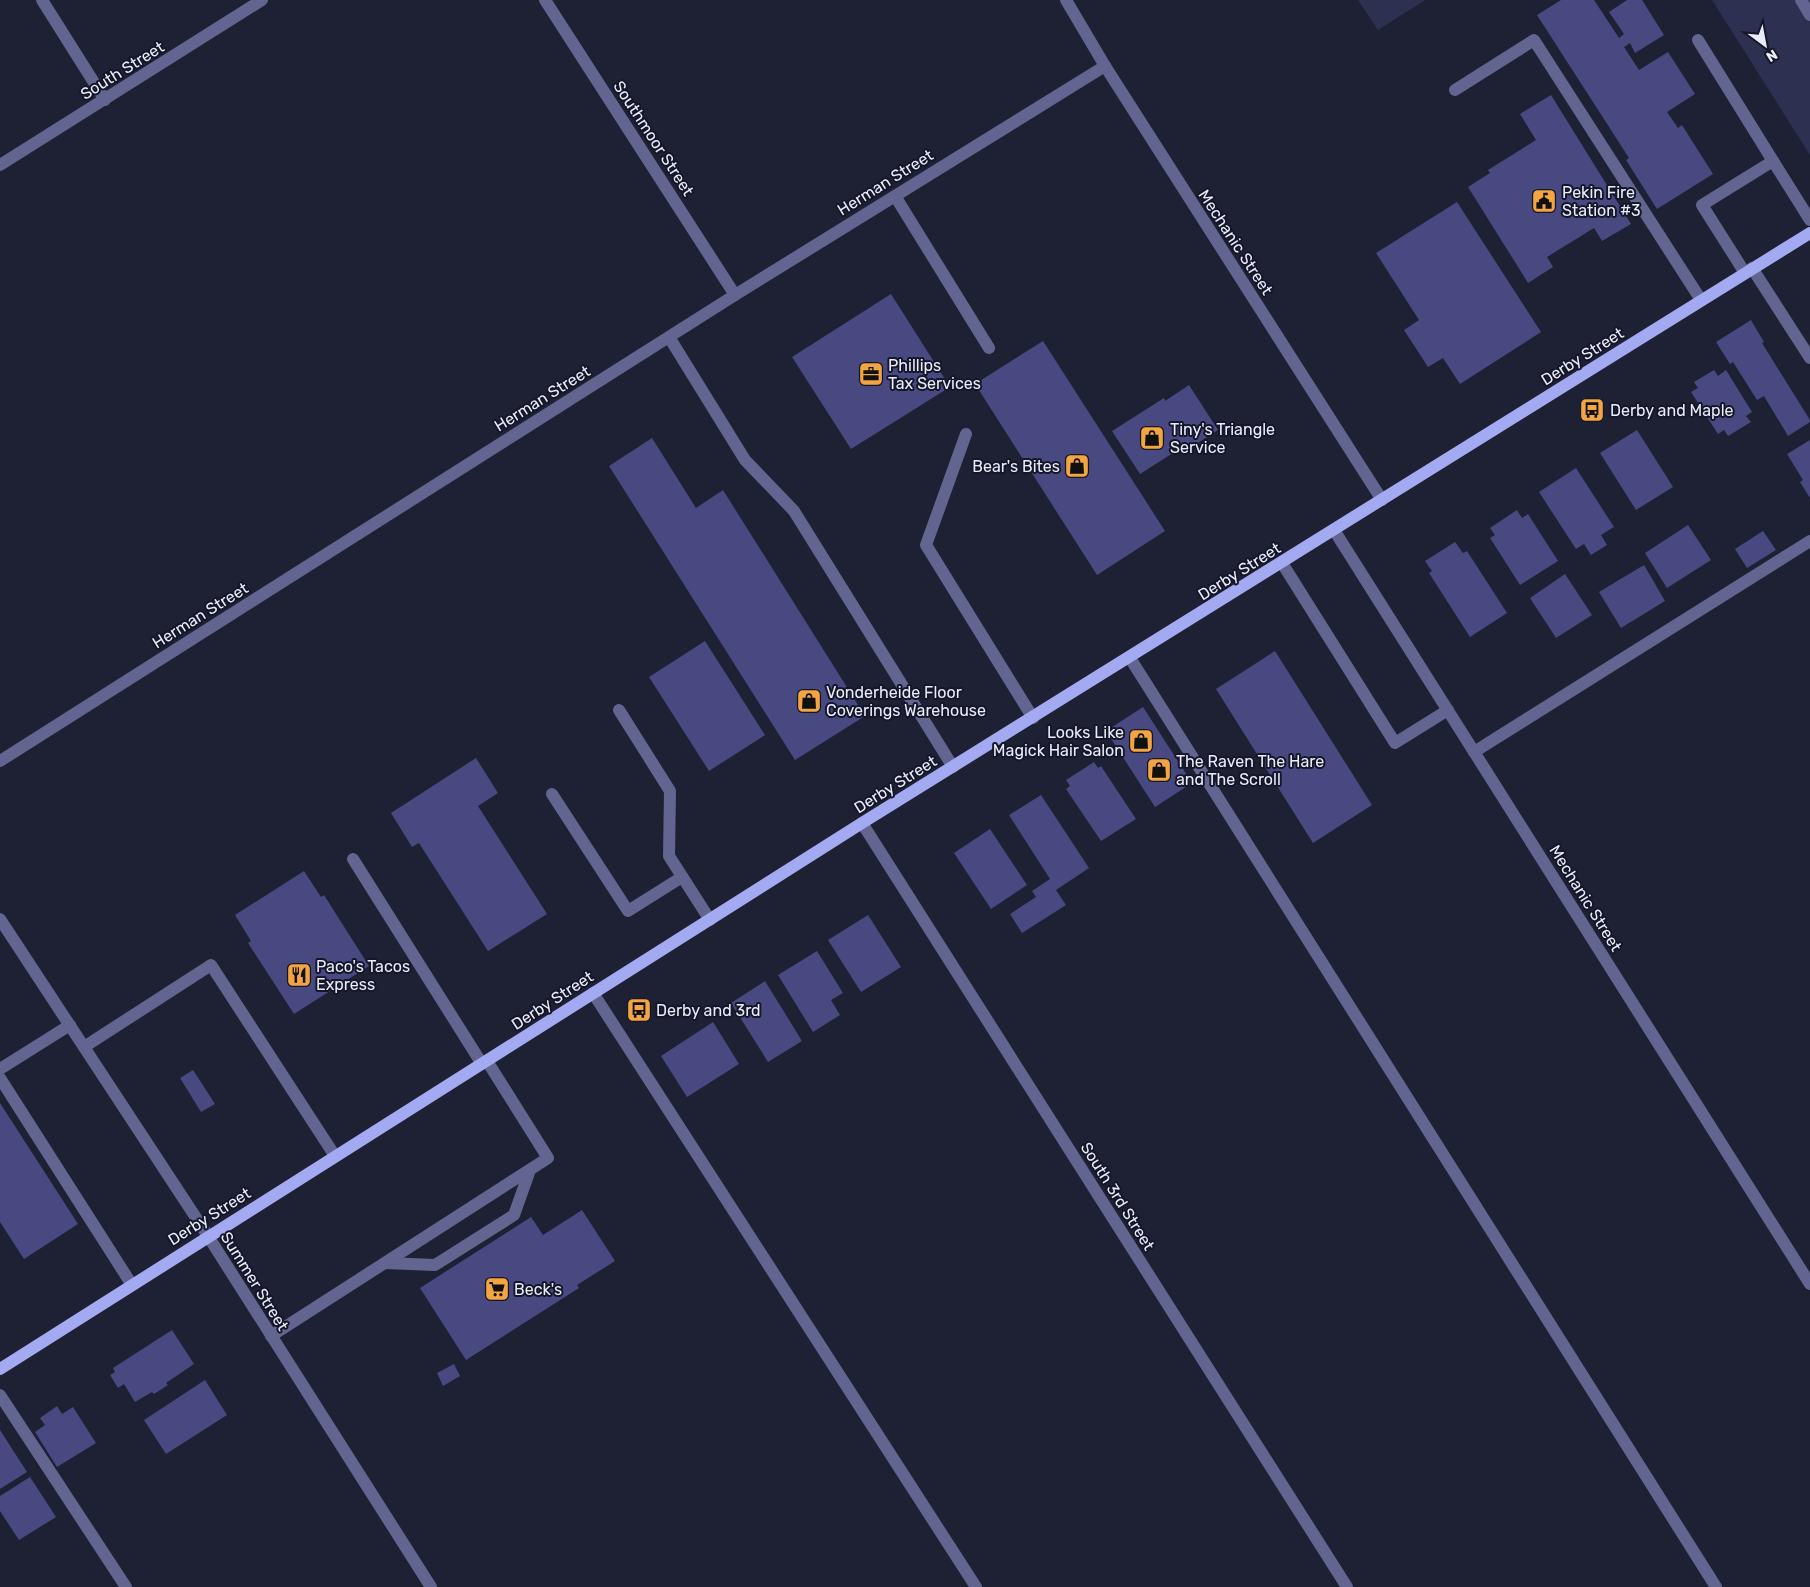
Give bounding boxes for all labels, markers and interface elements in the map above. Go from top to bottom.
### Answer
north arrow [1740,20,1790,70]
street label: South Street [77,37,168,104]
text: N [1763,46,1780,65]
street label: Southmoor Street [609,77,698,199]
street label: Herman Street [834,145,937,219]
place label: Pekin Fire Station #3 [1562,183,1641,220]
street label: Mechanic Street [1194,186,1277,298]
public building icon: Pekin Fire Station #3 [1531,188,1557,214]
street label: Derby Street [1537,323,1627,389]
place label: Phillips Tax Services [888,356,981,393]
street label: Herman Street [491,361,594,435]
office icon: Phillips Tax Services [858,361,884,387]
bus stop icon: Derby and Maple [1579,397,1605,423]
place label: Derby and Maple [1610,401,1734,420]
place label: Tiny's Triangle Service [1170,420,1275,457]
shop icon: Tiny's Triangle Service [1139,425,1165,451]
shop icon: Bear's Bites [1064,453,1090,479]
place label: Bear's Bites [972,457,1060,476]
street label: Derby Street [1194,538,1284,604]
street label: Herman Street [149,578,252,652]
place label: Vonderheide Floor Coverings Warehouse [826,683,986,720]
shop icon: Vonderheide Floor Coverings Warehouse [796,688,822,714]
place label: Looks Like Magick Hair Salon [993,723,1124,760]
shop icon: Looks Like Magick Hair Salon [1128,728,1154,754]
street label: Derby Street [850,751,940,817]
place label: The Raven The Hare and The Scroll [1176,752,1324,789]
shop icon: The Raven The Hare and The Scroll [1146,757,1172,783]
street label: Mechanic Street [1545,842,1626,955]
place label: Paco's Tacos Express [316,957,410,994]
restaurant icon: Paco's Tacos Express [286,962,312,988]
street label: Derby Street [508,967,597,1034]
bus stop icon: Derby and 3rd [626,997,652,1023]
place label: Derby and 3rd [656,1001,761,1020]
street label: South 3rd Street [1077,1139,1158,1254]
street label: Derby Street [164,1183,254,1249]
street label: Summer Street [217,1228,293,1334]
supermarket icon: Beck's [484,1276,510,1302]
place label: Beck's [514,1280,562,1299]

